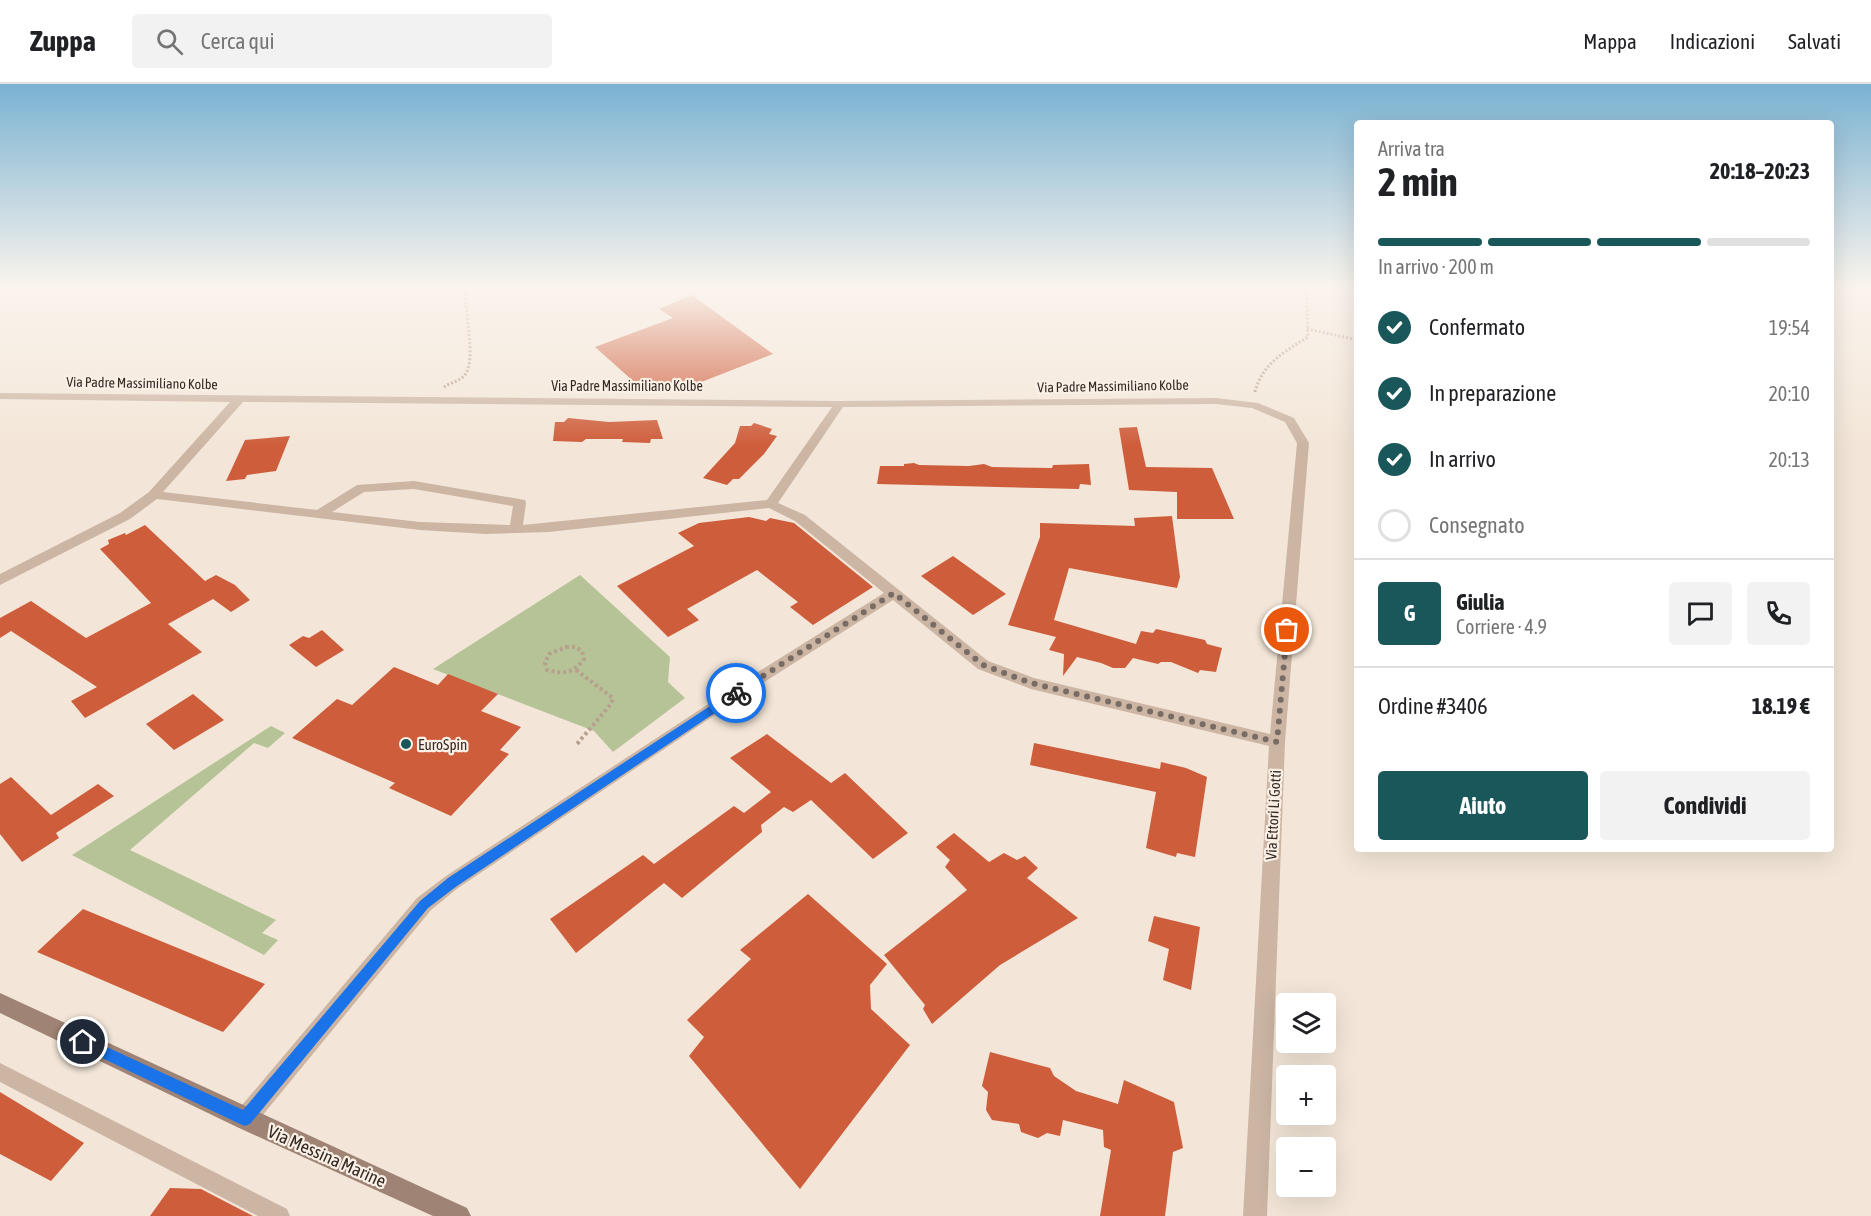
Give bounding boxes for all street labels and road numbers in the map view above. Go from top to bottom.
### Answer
street label: Via Padre Massimiliano Kolbe [66,374,218,392]
street label: Via Padre Massimiliano Kolbe [1037,377,1189,395]
street label: Via Padre Massimiliano Kolbe [551,378,703,394]
street label: Via Ettori Li Gotti [1262,770,1284,860]
street label: Via Messina Marine [265,1121,389,1191]

